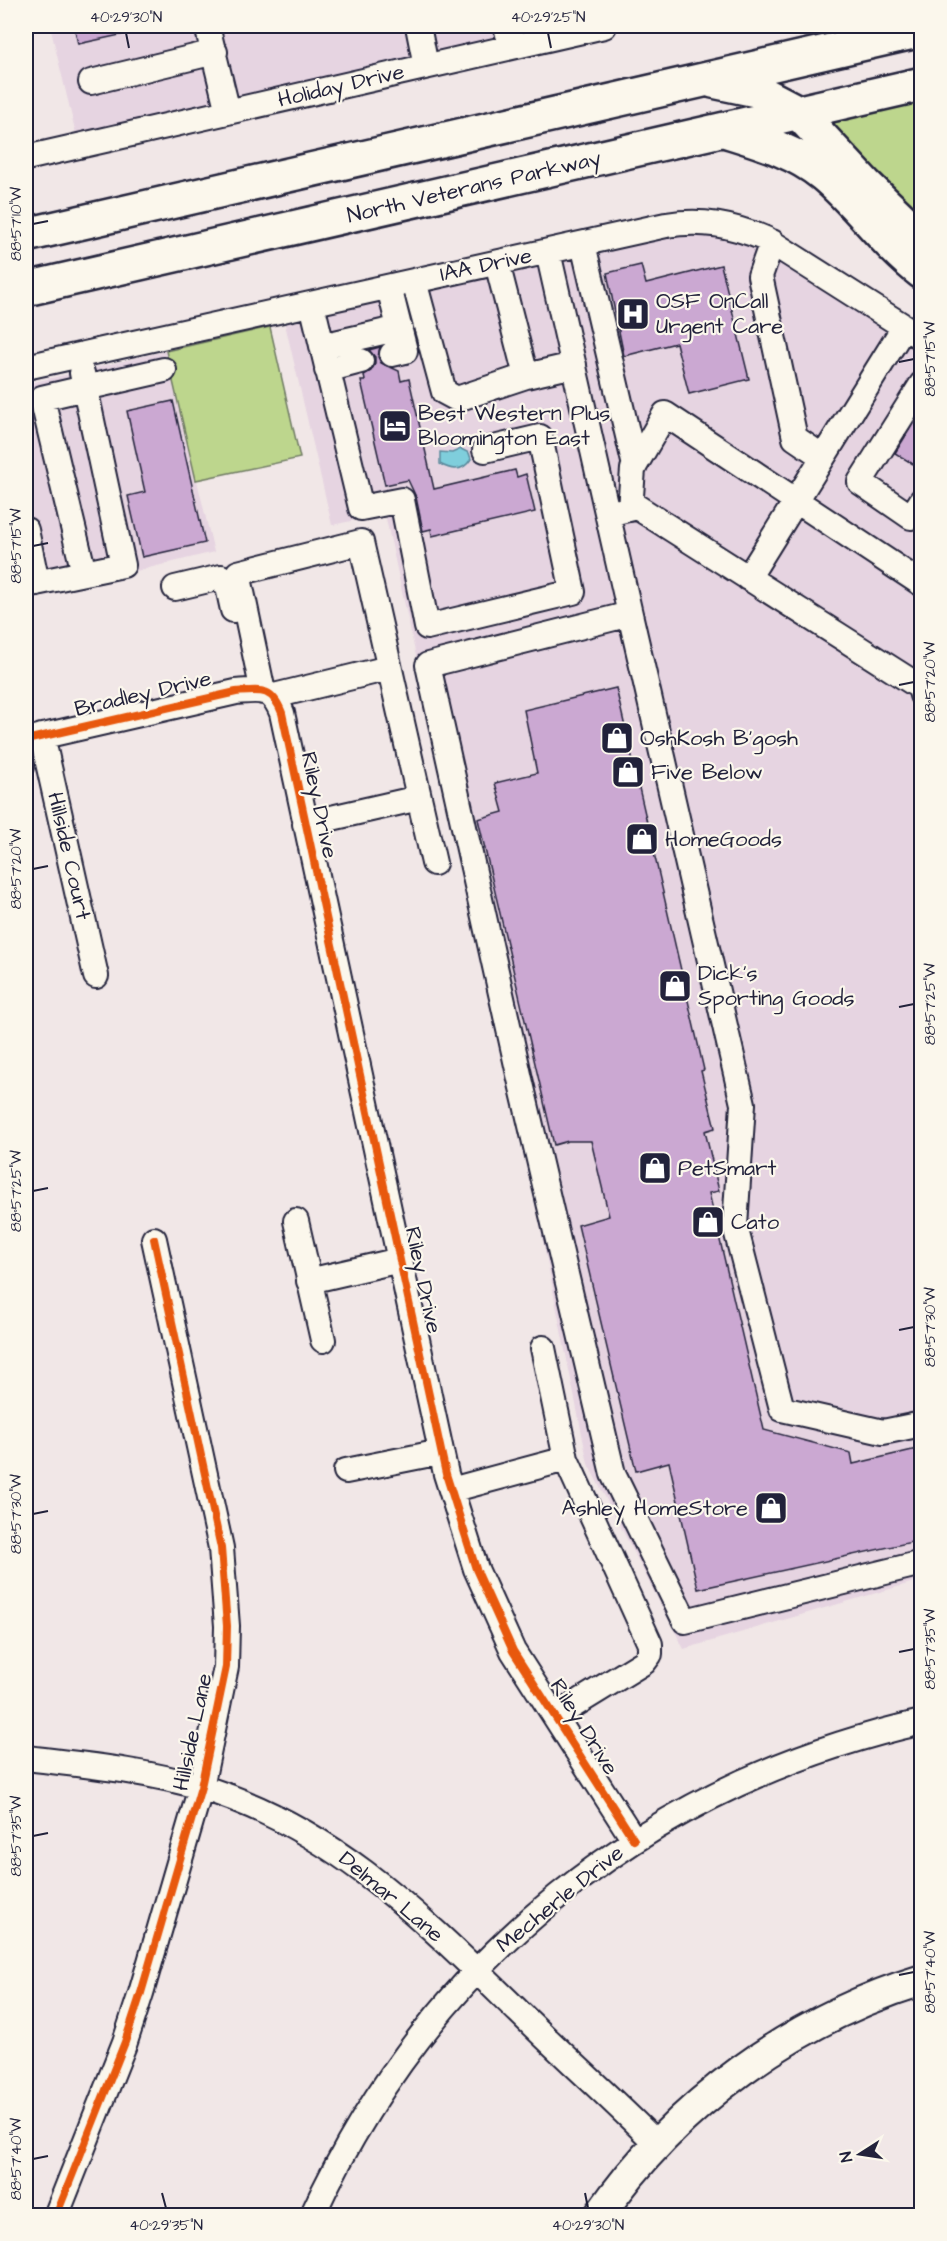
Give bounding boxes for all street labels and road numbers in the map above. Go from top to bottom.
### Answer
street label: Holiday Drive [275,56,408,117]
street label: North Veterans Parkway [344,143,604,232]
street label: IAA Drive [437,240,535,290]
street label: Bradley Drive [72,663,215,726]
street label: Riley Drive [292,749,345,861]
street label: Hillside Court [39,789,99,923]
street label: Riley Drive [396,1224,449,1336]
street label: Hillside Lane [165,1670,221,1794]
street label: Riley Drive [541,1673,626,1782]
street label: Mecherle Drive [490,1838,631,1960]
street label: Delmar Lane [332,1844,450,1950]

